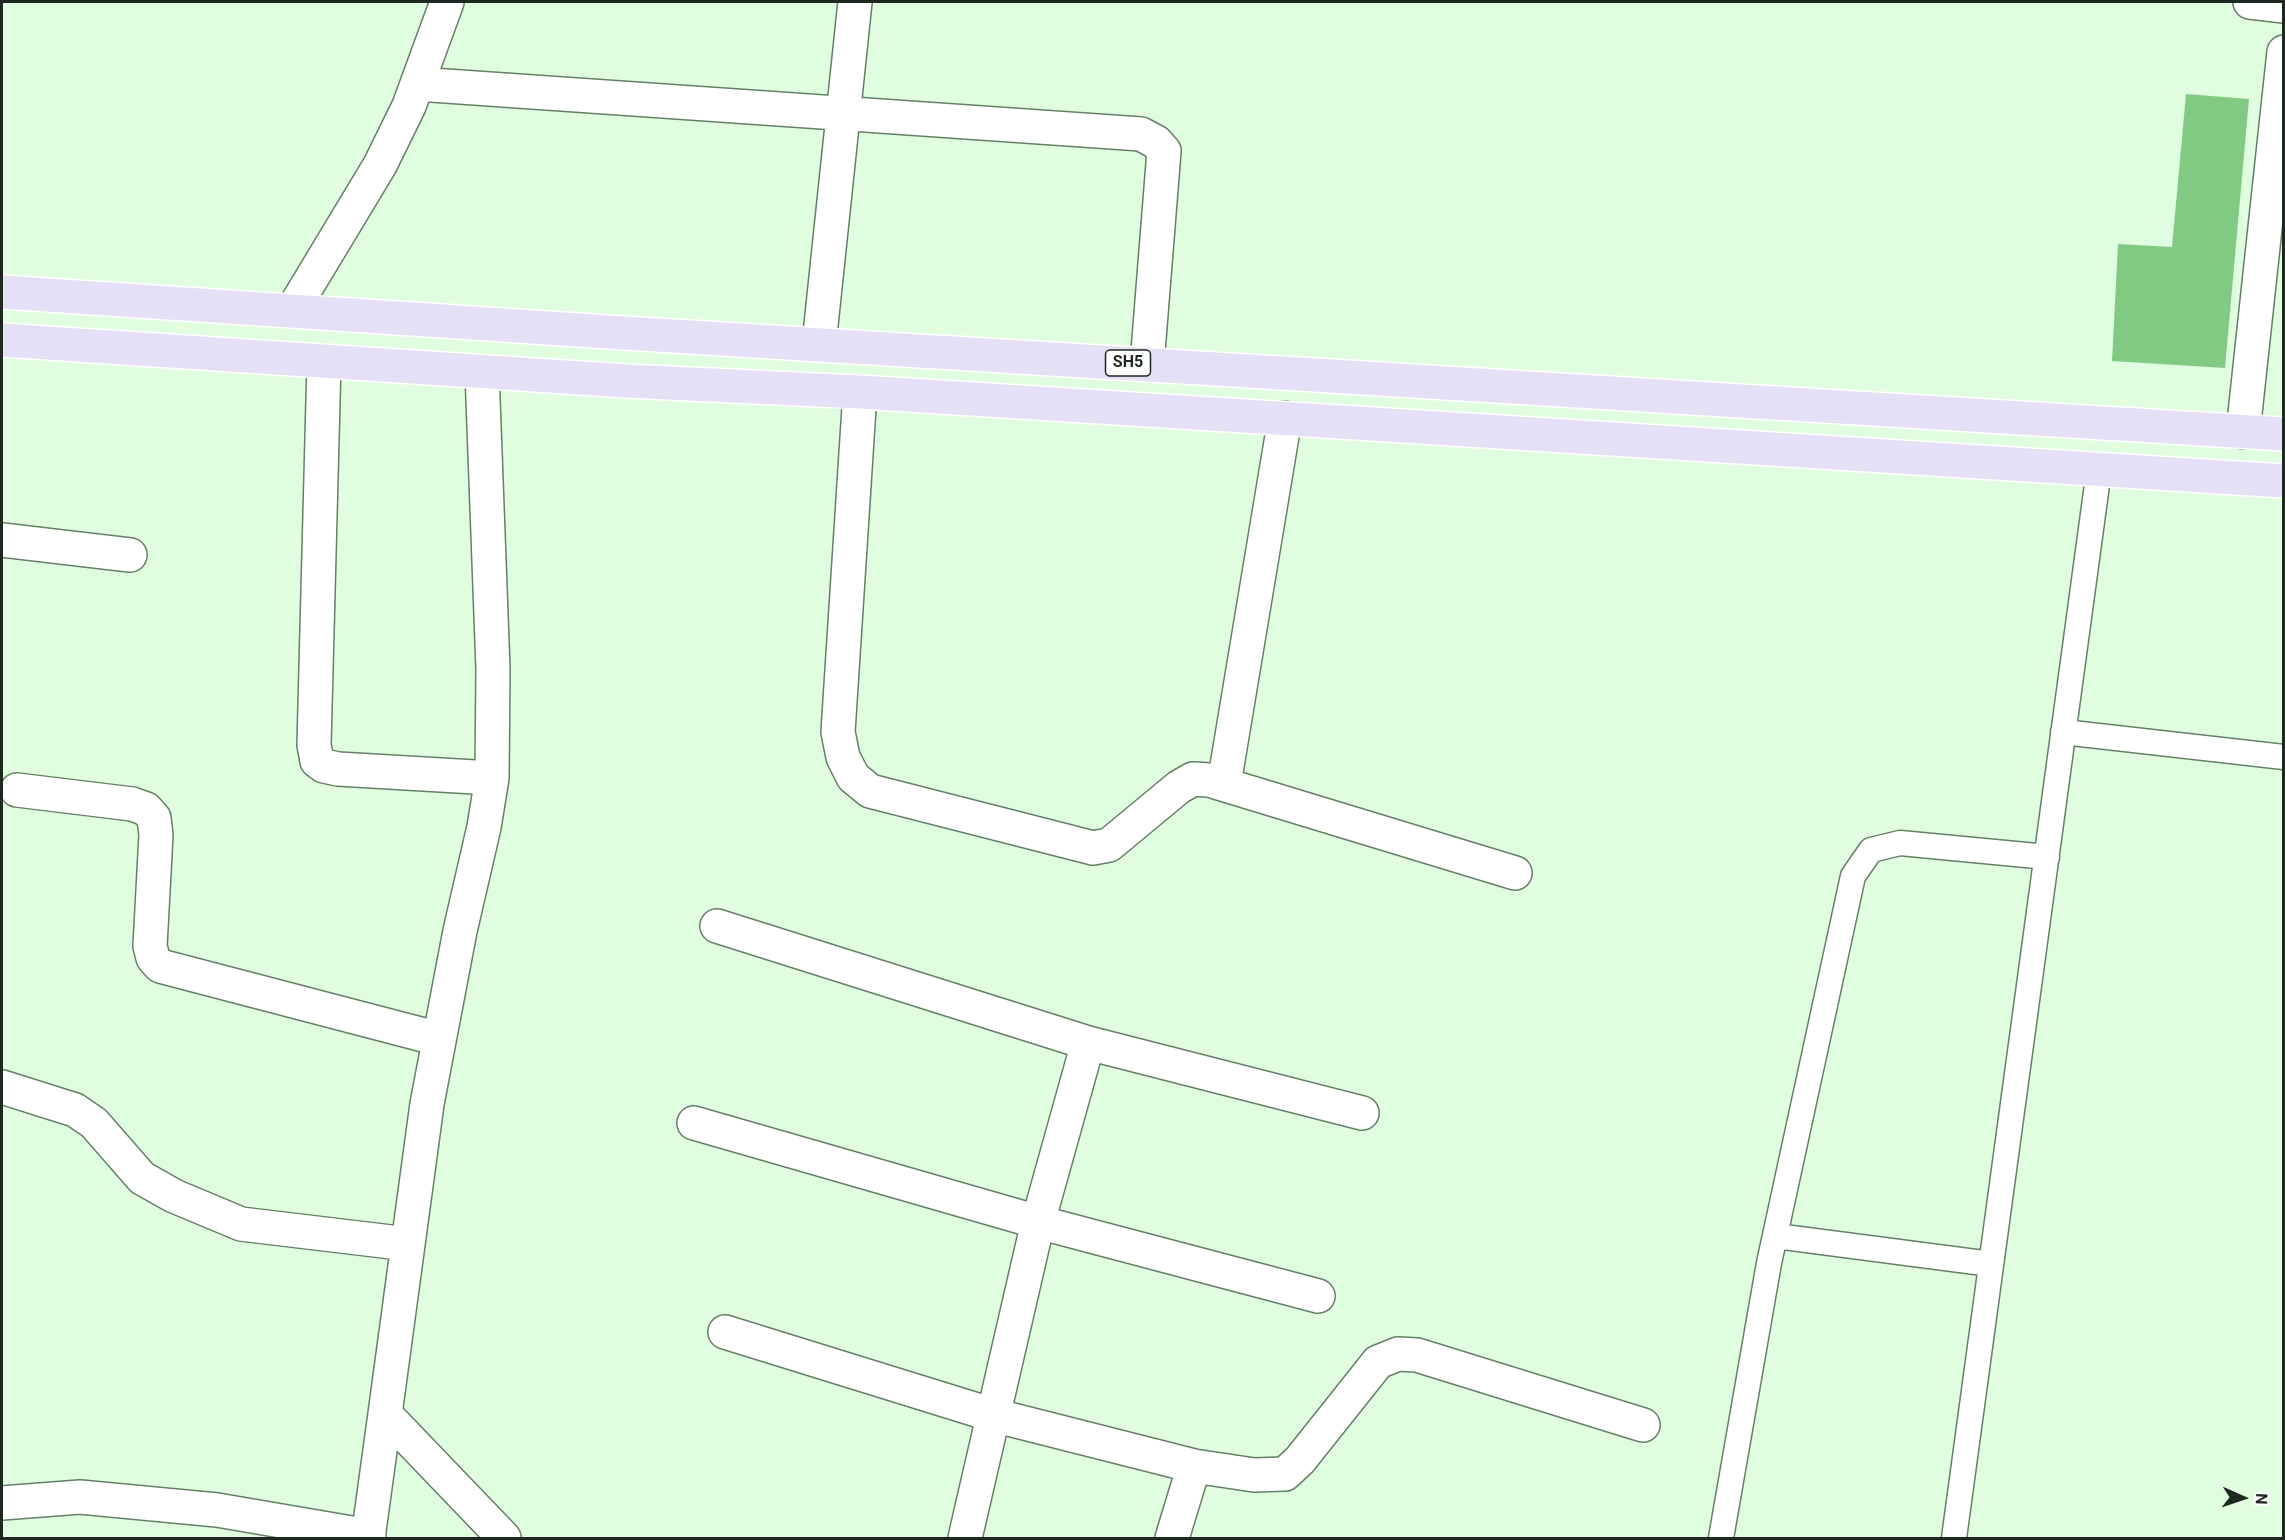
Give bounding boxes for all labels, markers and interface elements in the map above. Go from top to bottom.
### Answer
road number: SH5 [1106,350,1150,376]
north arrow [2213,1468,2273,1528]
text: N [2252,1493,2271,1505]

